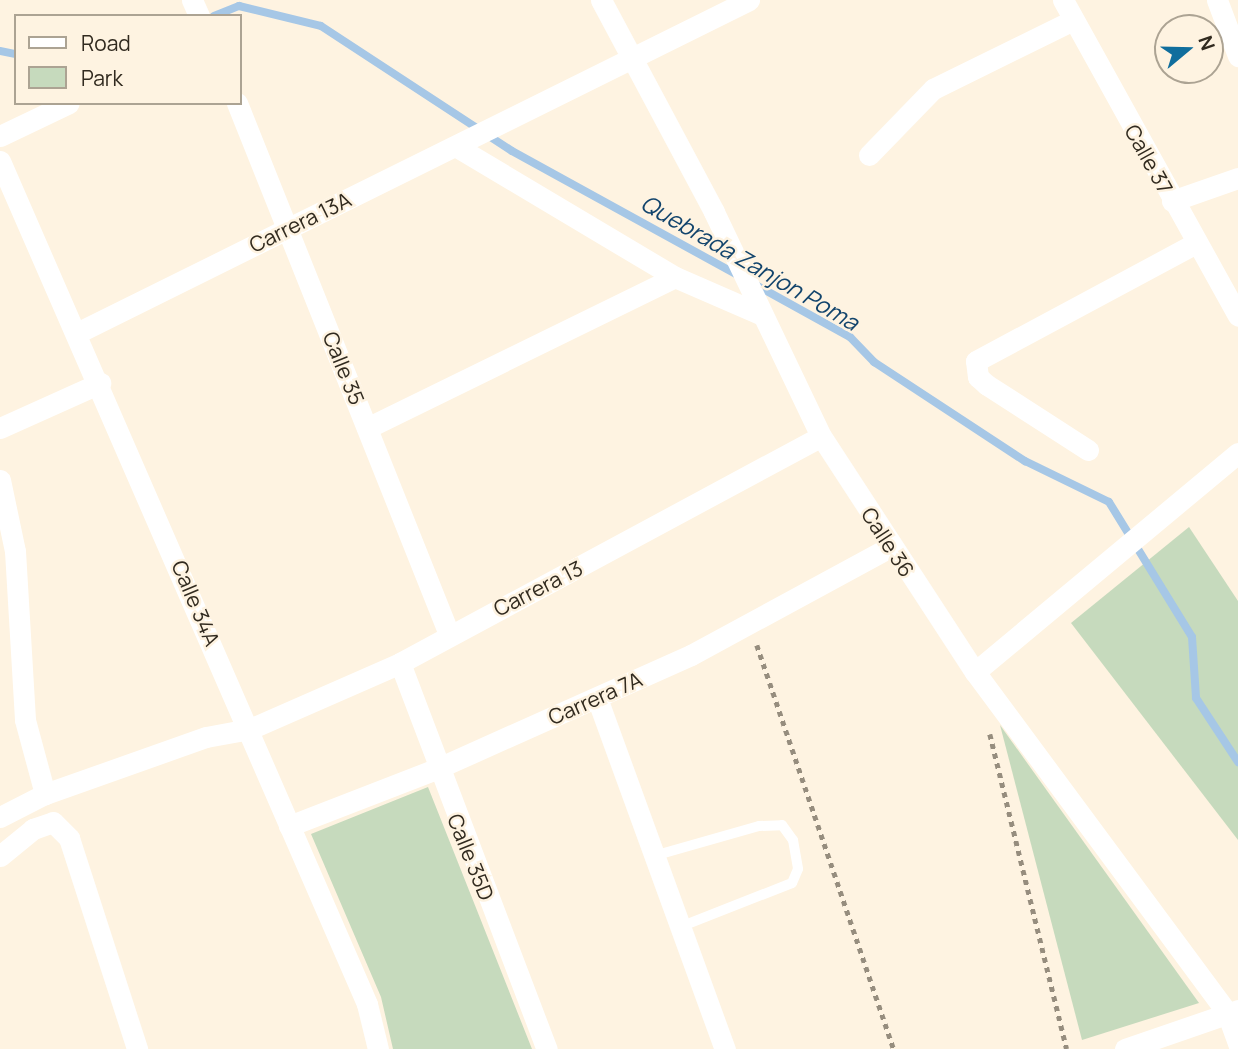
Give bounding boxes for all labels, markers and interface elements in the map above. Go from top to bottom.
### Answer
legend [14,14,242,105]
north arrow [1154,14,1224,84]
text: Road [81,29,131,57]
text: N [1192,32,1221,54]
text: Park [81,64,123,92]
street label: Calle 37 [1120,120,1178,198]
street label: Carrera 13A [245,187,355,257]
water label: Quebrada Zanjon Poma [636,188,864,336]
street label: Calle 35 [318,328,370,408]
street label: Calle 36 [856,503,920,581]
street label: Carrera 13 [489,555,587,621]
street label: Calle 34A [167,556,225,650]
street label: Carrera 7A [544,666,646,730]
street label: Calle 35D [442,810,500,904]

